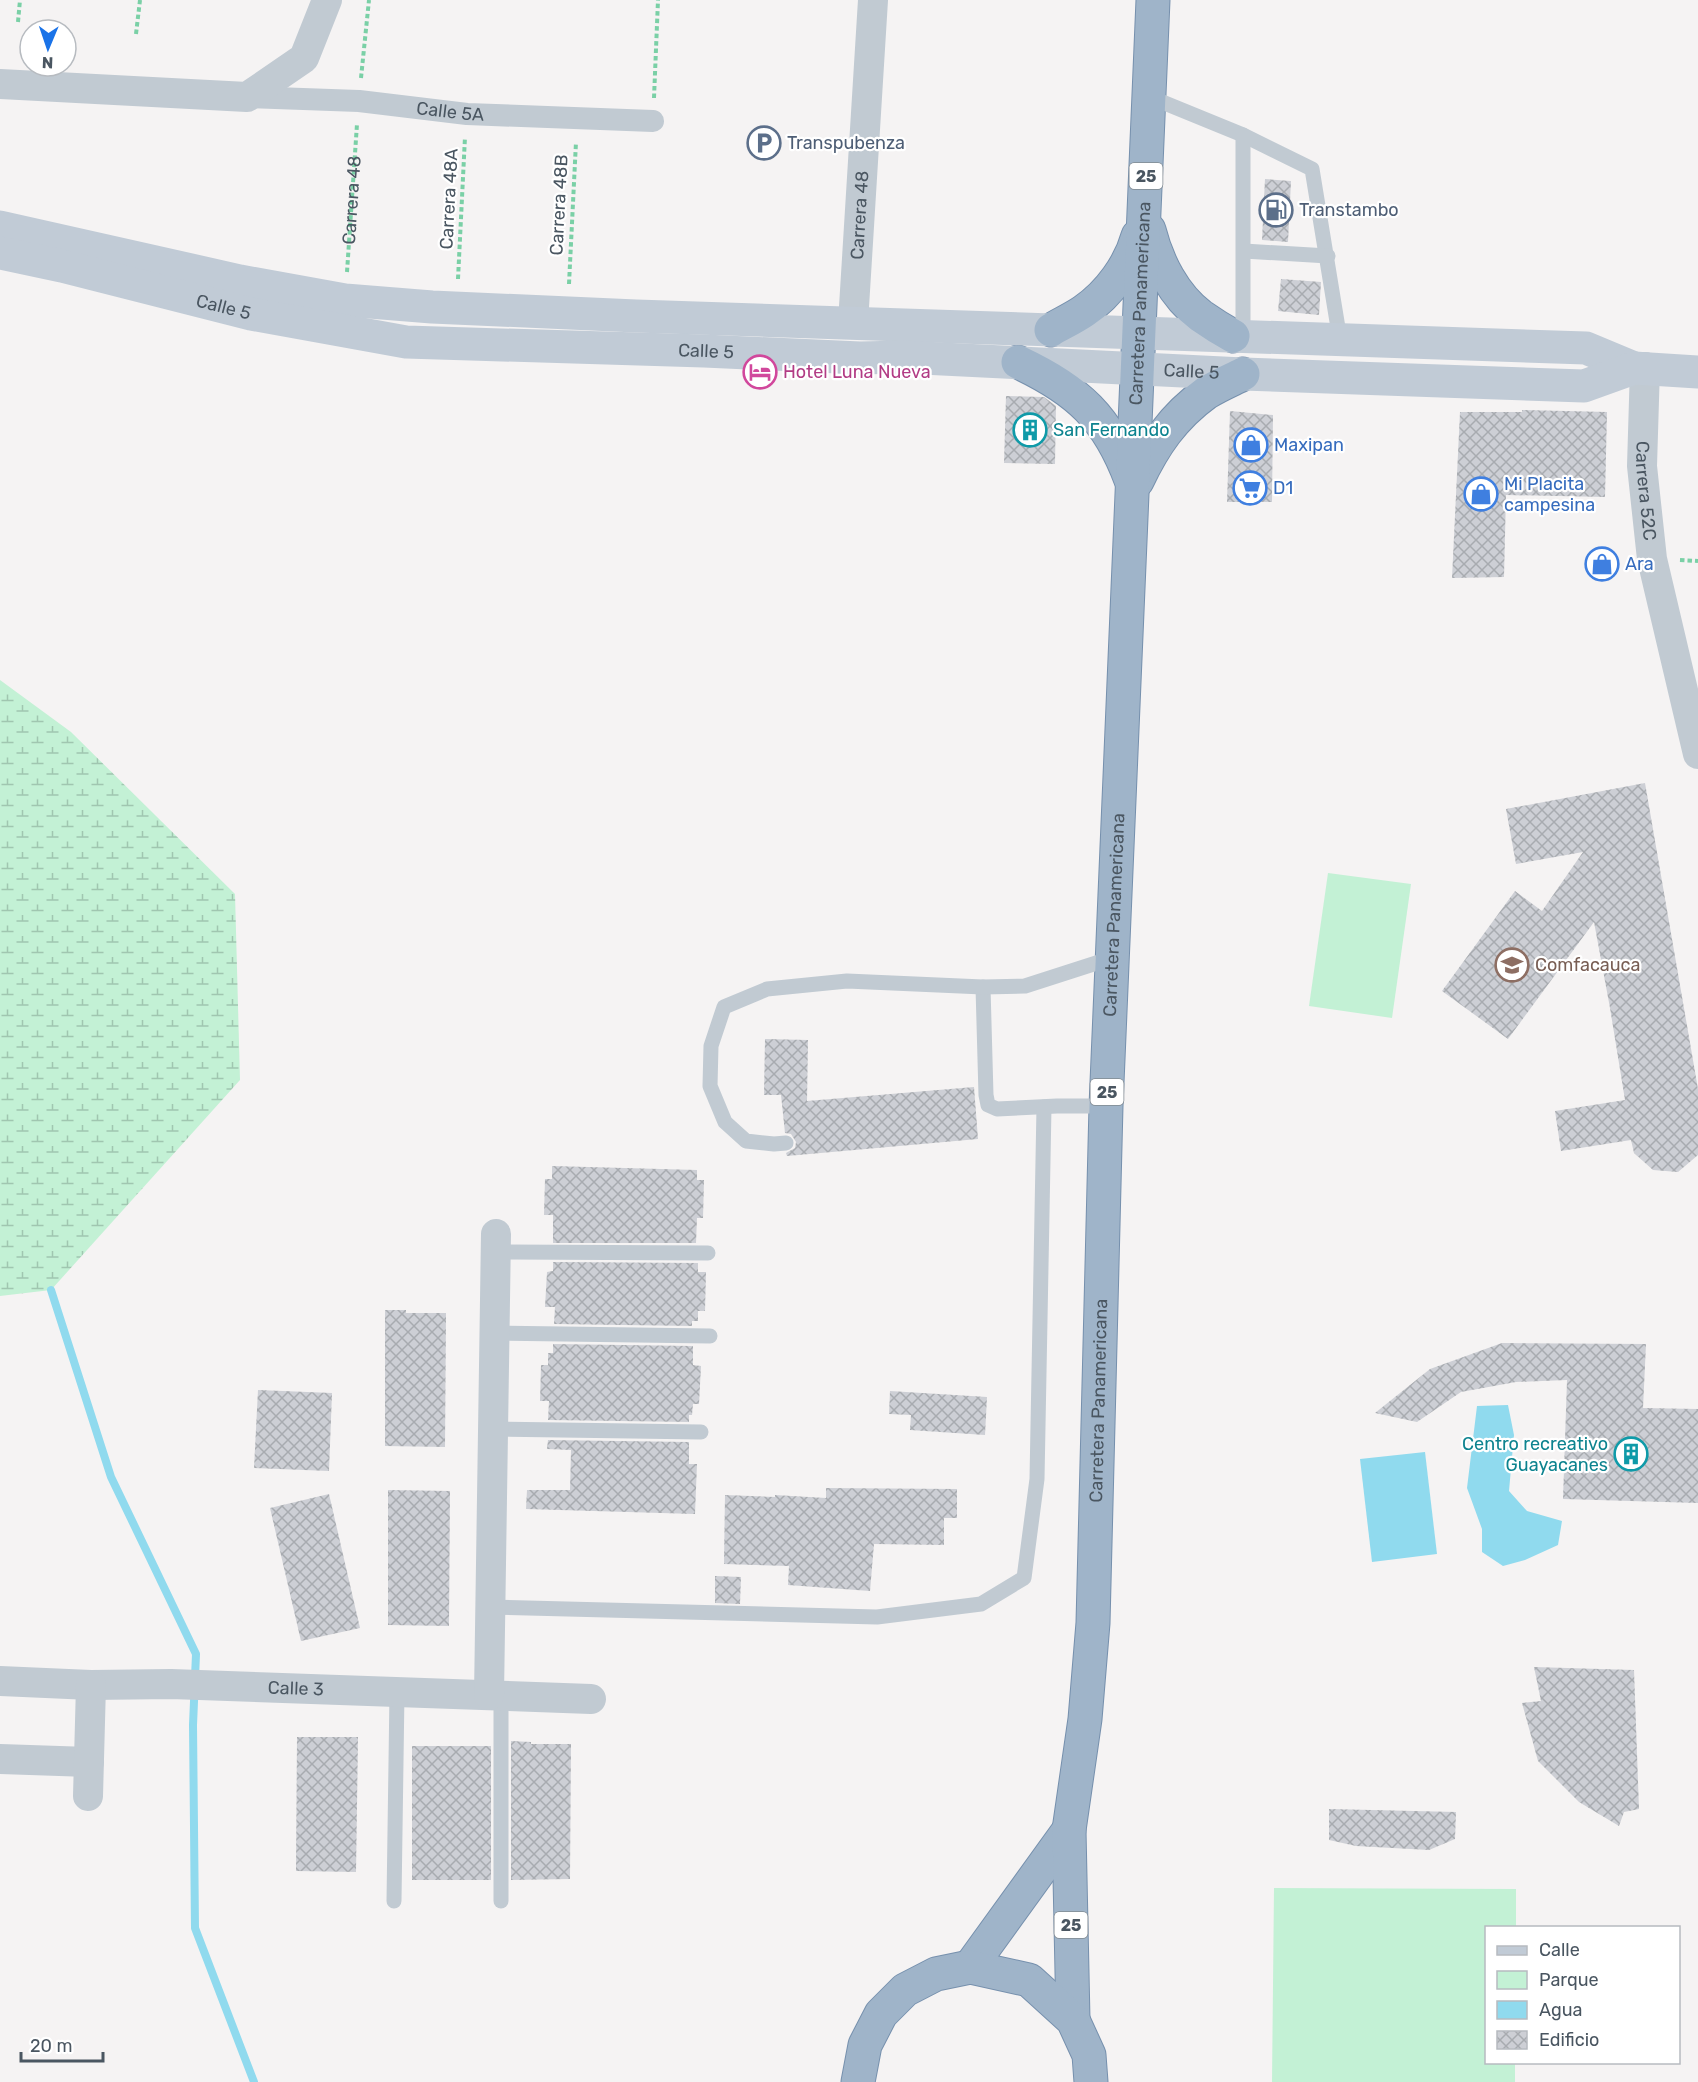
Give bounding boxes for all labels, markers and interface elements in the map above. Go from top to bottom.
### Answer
north arrow [18,18,78,78]
text: N [41,53,54,72]
street label: Calle 5A [415,97,485,126]
parking icon: Transpubenza [746,125,782,161]
place label: Transpubenza [787,132,905,154]
street label: Carrera 48A [435,148,463,250]
street label: Carrera 48B [545,154,573,256]
street label: Carrera 48 [338,155,366,245]
road number: 25 [1130,163,1162,189]
street label: Carrera 48 [846,170,873,260]
fuel station icon: Transtambo [1258,192,1294,228]
place label: Transtambo [1299,199,1399,221]
street label: Carretera Panamericana [1125,201,1155,406]
street label: Calle 5 [194,289,253,325]
street label: Calle 5 [678,339,734,363]
hotel icon: Hotel Luna Nueva [742,354,778,390]
street label: Calle 5 [1163,359,1220,384]
place label: Hotel Luna Nueva [783,361,931,383]
building icon: San Fernando [1012,412,1048,448]
place label: San Fernando [1053,419,1169,441]
shop icon: Maxipan [1233,427,1269,463]
place label: Maxipan [1274,434,1344,456]
street label: Carrera 52C [1631,441,1661,542]
supermarket icon: D1 [1232,470,1268,506]
place label: Mi Placita campesina [1504,473,1595,516]
shop icon: Mi Placita campesina [1463,476,1499,512]
place label: D1 [1273,477,1293,499]
shop icon: Ara [1584,546,1620,582]
place label: Ara [1625,553,1654,575]
street label: Carretera Panamericana [1099,813,1129,1017]
school or university icon: Comfacauca [1494,947,1530,983]
place label: Comfacauca [1535,954,1641,976]
road number: 25 [1090,1079,1124,1105]
street label: Carretera Panamericana [1085,1298,1112,1503]
place label: Centro recreativo Guayacanes [1462,1433,1608,1476]
building icon: Centro recreativo Guayacanes [1613,1436,1649,1472]
street label: Calle 3 [267,1676,324,1700]
road number: 25 [1054,1912,1088,1938]
legend [1485,1926,1680,2064]
text: Calle [1539,1939,1580,1961]
text: Parque [1539,1969,1599,1991]
text: Agua [1539,1999,1582,2021]
scale bar [21,2025,104,2063]
text: Edificio [1539,2029,1599,2051]
text: 20 m [30,2035,72,2057]

